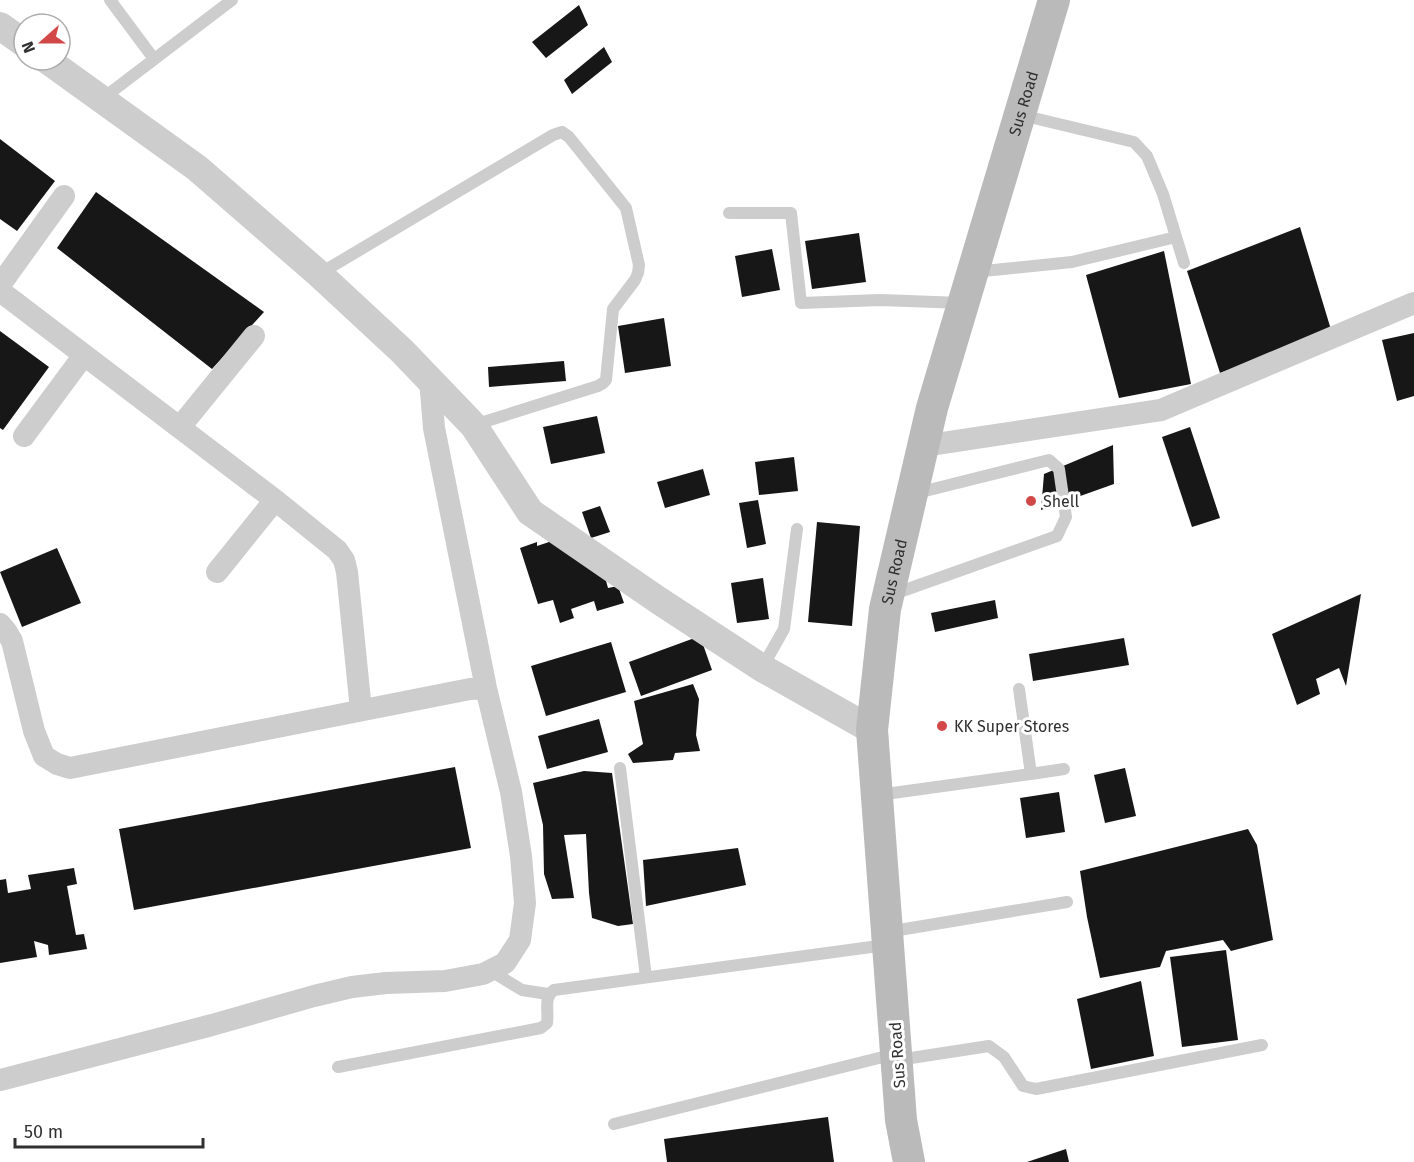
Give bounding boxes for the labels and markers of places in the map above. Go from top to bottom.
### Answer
place label: Shell [1043,492,1080,511]
marker: Shell [1024,494,1038,508]
place label: KK Super Stores [954,717,1069,736]
marker: KK Super Stores [935,719,949,733]

